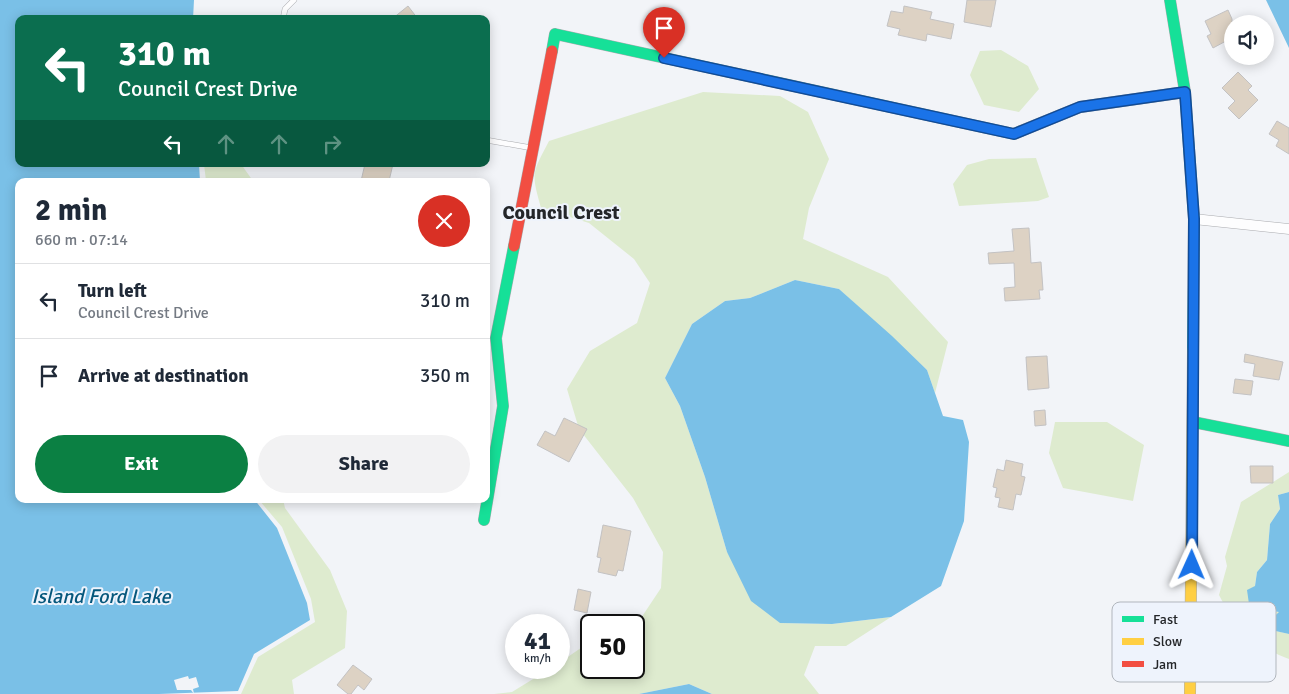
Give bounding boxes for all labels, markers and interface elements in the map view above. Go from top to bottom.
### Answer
pin [643,7,685,58]
icon: arrive [650,14,678,42]
map controls [1224,15,1274,65]
button: sound [1224,15,1274,65]
text: 310 m [118,32,211,75]
icon: left [35,35,100,100]
text: Council Crest Drive [118,75,298,102]
icon: left [159,130,187,158]
icon: ahead [212,130,240,158]
icon: ahead [265,130,293,158]
icon: right [318,130,346,158]
text: 2 min [35,192,107,229]
button: close [418,195,470,247]
district label: Council Crest [503,200,620,225]
text: 660 m · 07:14 [35,230,128,250]
text: Turn left [78,279,147,303]
icon: left [35,287,63,315]
text: 310 m [420,289,470,313]
text: Council Crest Drive [78,303,209,323]
icon: arrive [35,362,63,390]
text: Arrive at destination [78,364,249,388]
text: 350 m [420,364,470,388]
button: Exit [35,435,248,493]
button: Share [258,435,470,493]
position arrow [1165,538,1217,590]
water label: Island Ford Lake [31,584,172,609]
legend [1112,602,1276,682]
text: Fast [1153,611,1178,628]
speed limit sign: 50 [580,614,645,679]
text: 41 [524,625,551,656]
text: Slow [1153,633,1182,650]
text: km/h [524,651,551,666]
text: Jam [1153,656,1177,673]

